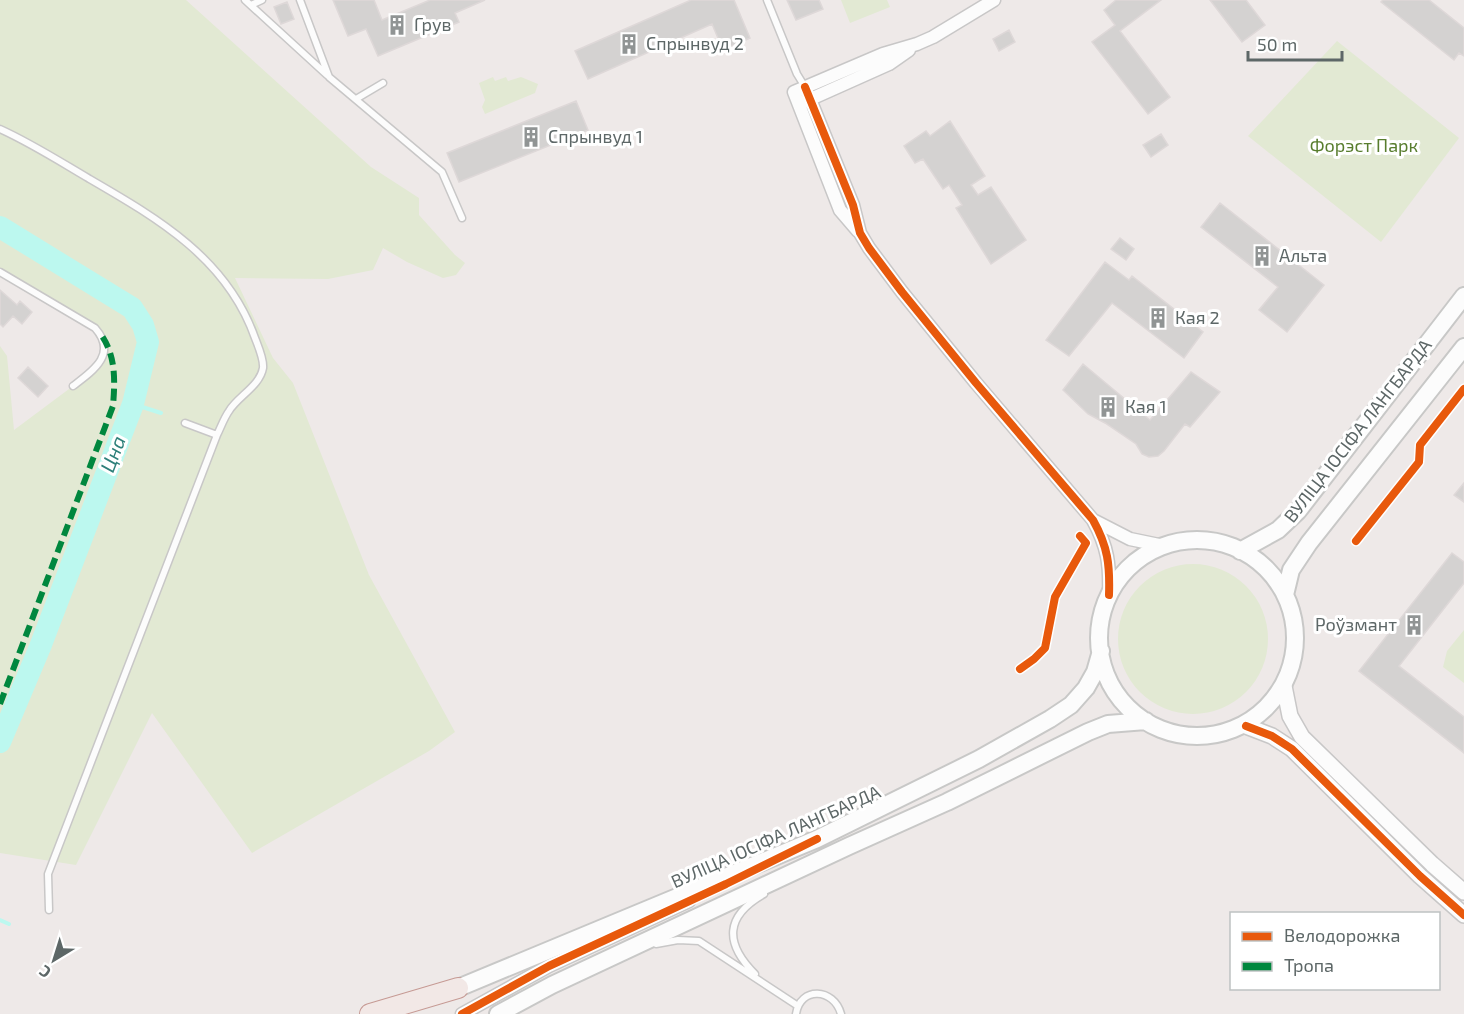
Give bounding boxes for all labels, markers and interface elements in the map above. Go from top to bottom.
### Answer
building icon: Грув [385,13,409,37]
place label: Грув [414,13,451,35]
scale bar [1248,24,1342,62]
building icon: Спрынвуд 2 [617,32,641,56]
place label: Спрынвуд 2 [646,32,744,54]
text: 50 m [1257,33,1297,55]
building icon: Спрынвуд 1 [519,125,543,149]
place label: Спрынвуд 1 [548,125,643,147]
park label: Форэст Парк [1310,134,1419,156]
building icon: Альта [1250,244,1274,268]
place label: Альта [1279,244,1327,266]
building icon: Кая 2 [1146,306,1170,330]
place label: Кая 2 [1175,306,1220,328]
street label: ВУЛІЦА ІОСІФА ЛАНГБАРДА [1279,334,1436,527]
building icon: Кая 1 [1096,395,1120,419]
place label: Кая 1 [1125,395,1167,417]
water label: Цна [94,432,130,475]
place label: Роўзмант [1315,613,1397,635]
building icon: Роўзмант [1402,613,1426,637]
street label: ВУЛІЦА ІОСІФА ЛАНГБАРДА [668,780,884,892]
legend [1230,912,1440,990]
text: Велодорожка [1284,924,1400,946]
north arrow [24,930,84,990]
text: Тропа [1284,954,1334,976]
text: С [35,962,54,983]

